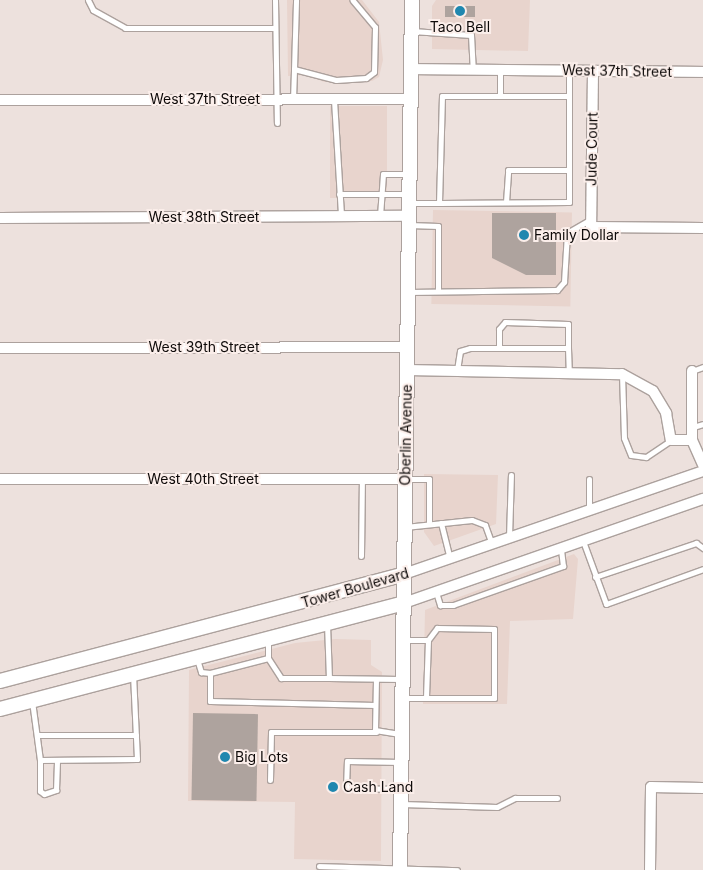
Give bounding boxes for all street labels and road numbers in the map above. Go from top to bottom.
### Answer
street label: West 37th Street [562,62,672,80]
street label: West 37th Street [150,91,260,107]
street label: Jude Court [583,112,601,186]
street label: West 38th Street [149,209,259,225]
street label: West 39th Street [149,339,259,355]
street label: Oberlin Avenue [397,384,415,486]
street label: West 40th Street [147,471,259,487]
street label: Tower Boulevard [299,565,411,611]

